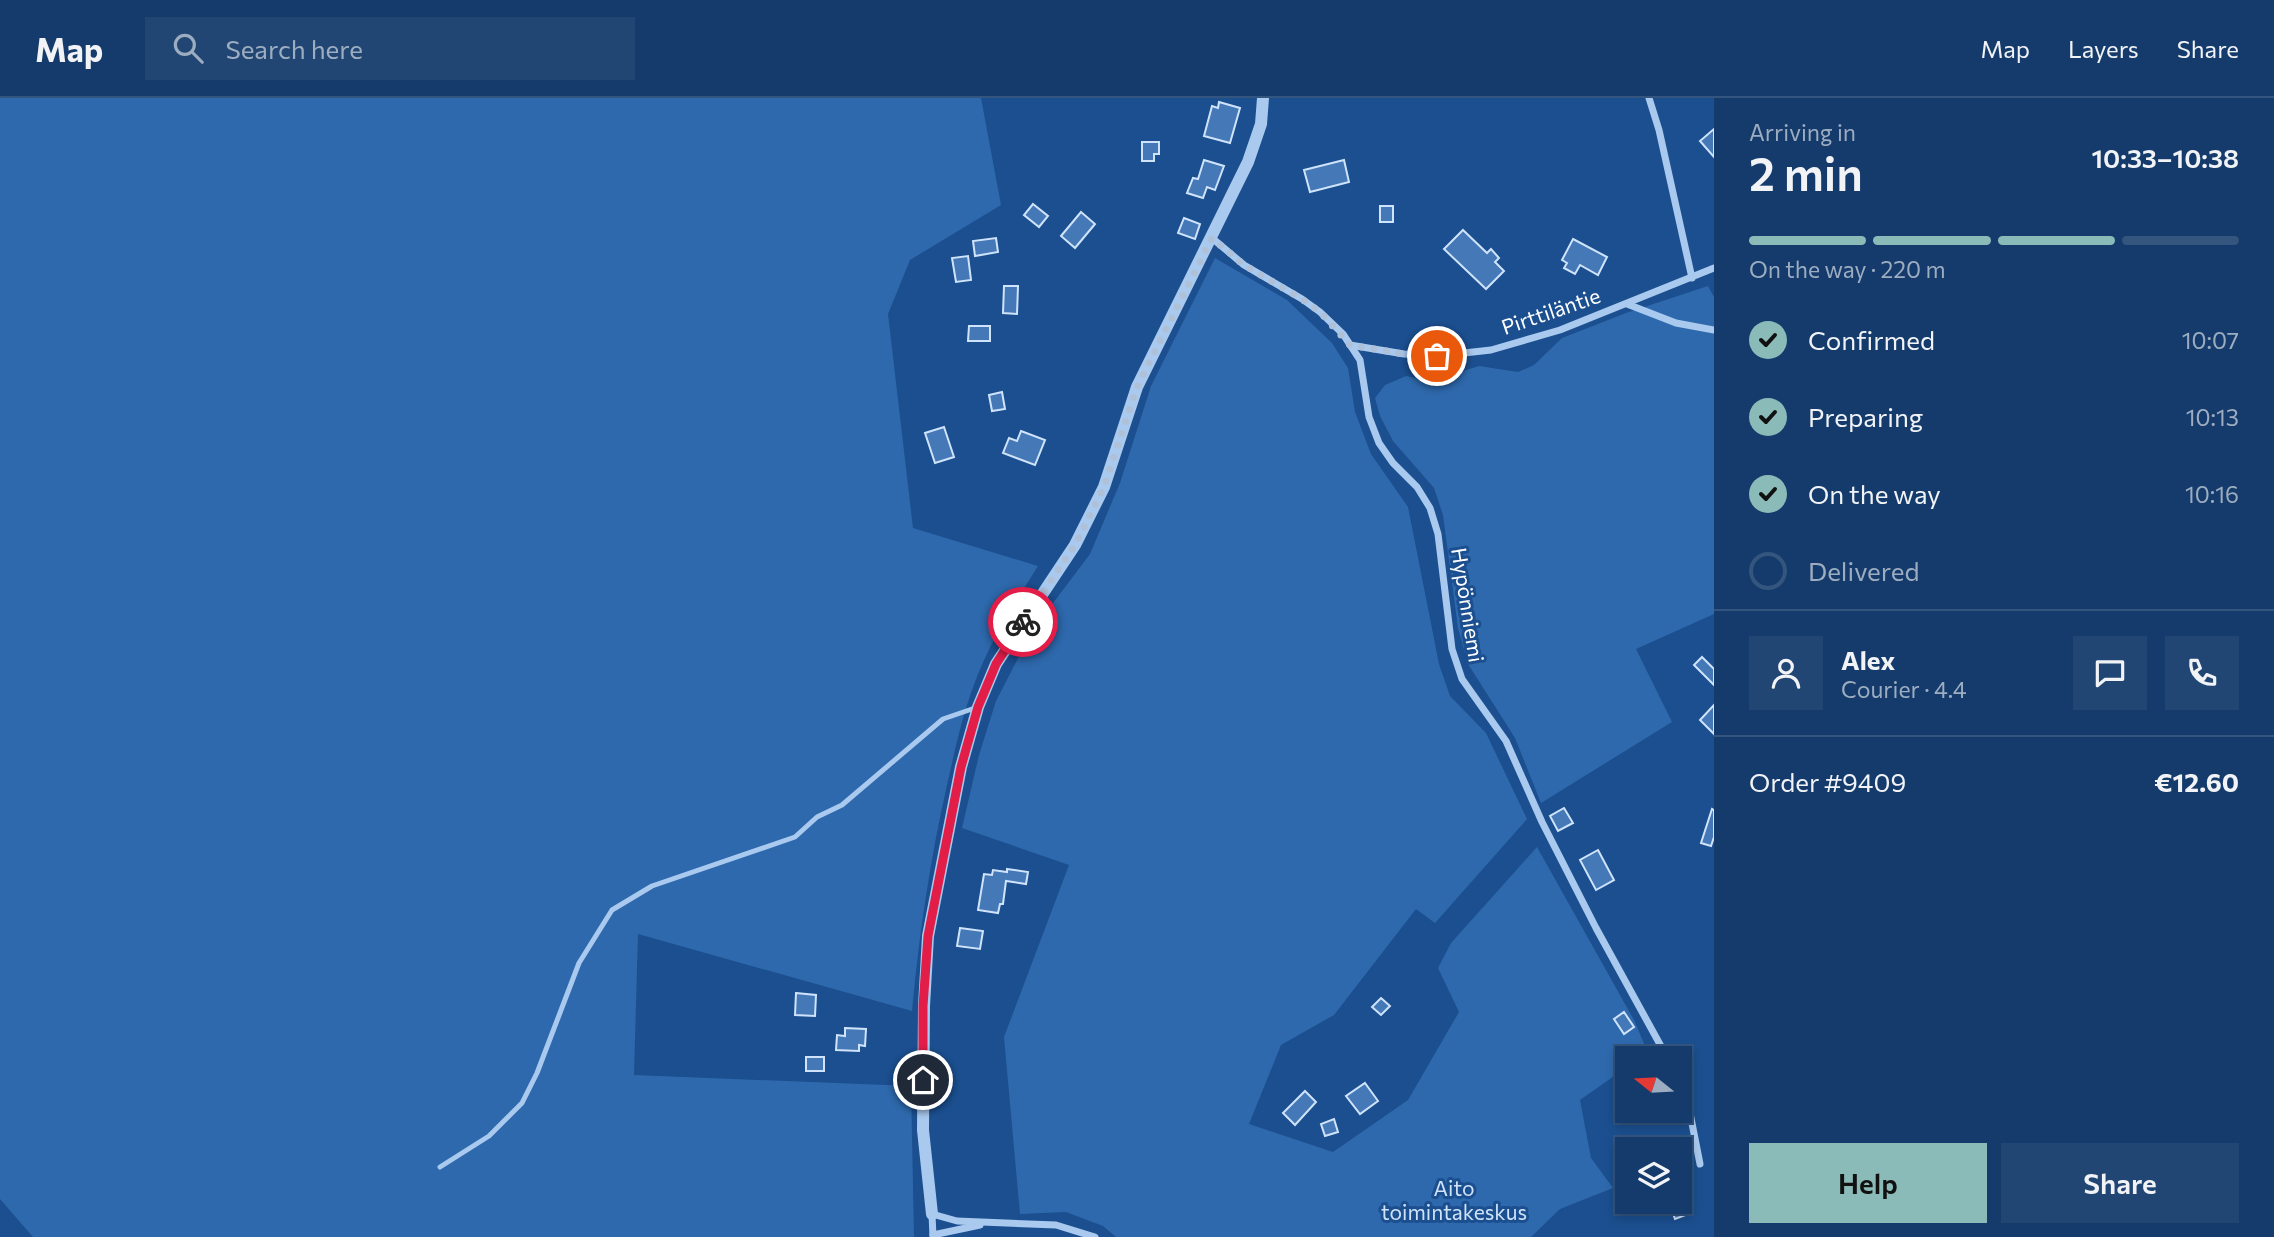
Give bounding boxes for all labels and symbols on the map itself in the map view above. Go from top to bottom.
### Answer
street label: Pirttiläntie [1498,282,1603,339]
pin [1407,326,1467,386]
street label: Hypönniemi [1447,546,1490,664]
courier [988,587,1058,657]
north arrow [1615,1046,1692,1124]
pin [893,1050,953,1110]
park label: Aito toimintakeskus [1381,1175,1527,1224]

